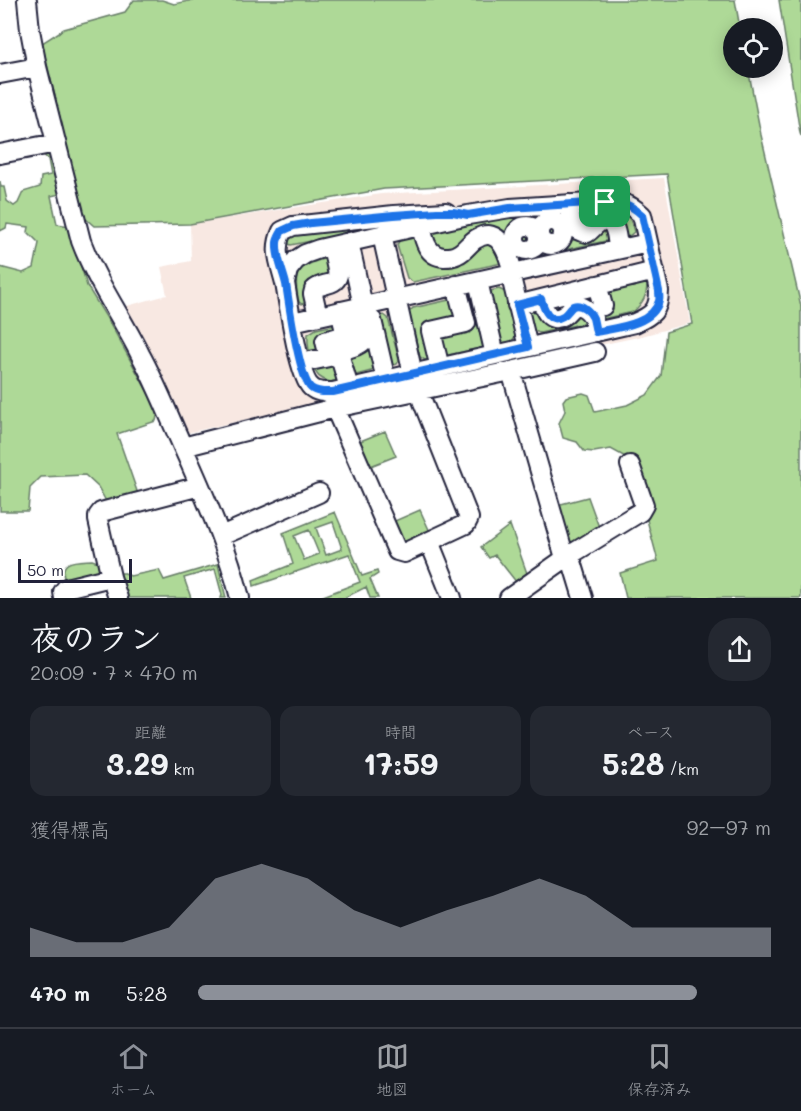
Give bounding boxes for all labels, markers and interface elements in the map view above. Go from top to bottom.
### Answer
map controls [723,18,783,78]
button: locate [723,18,783,78]
pin [579,176,630,227]
icon: arrive [588,185,621,218]
scale bar [18,556,132,584]
text: 50 m [27,559,64,580]
text: 夜のラン [30,615,162,658]
button: share [708,618,771,681]
text: 20:09 · 7 × 470 m [30,659,198,685]
text: 距離 [134,721,167,742]
text: 時間 [384,721,417,742]
text: ペース [627,721,674,742]
text: 3.29 [106,743,168,783]
text: 17:59 [363,743,438,783]
text: 5:28 [602,743,664,783]
text: km [168,758,195,779]
text: /km [664,758,699,779]
text: 92–97 m [686,814,771,840]
text: 獲得標高 [30,816,110,842]
text: 470 m [30,980,90,1006]
text: 5:28 [126,980,167,1006]
tab: ホーム [109,1040,157,1100]
tab: 地図 [376,1040,409,1100]
tab: 保存済み [628,1040,692,1100]

